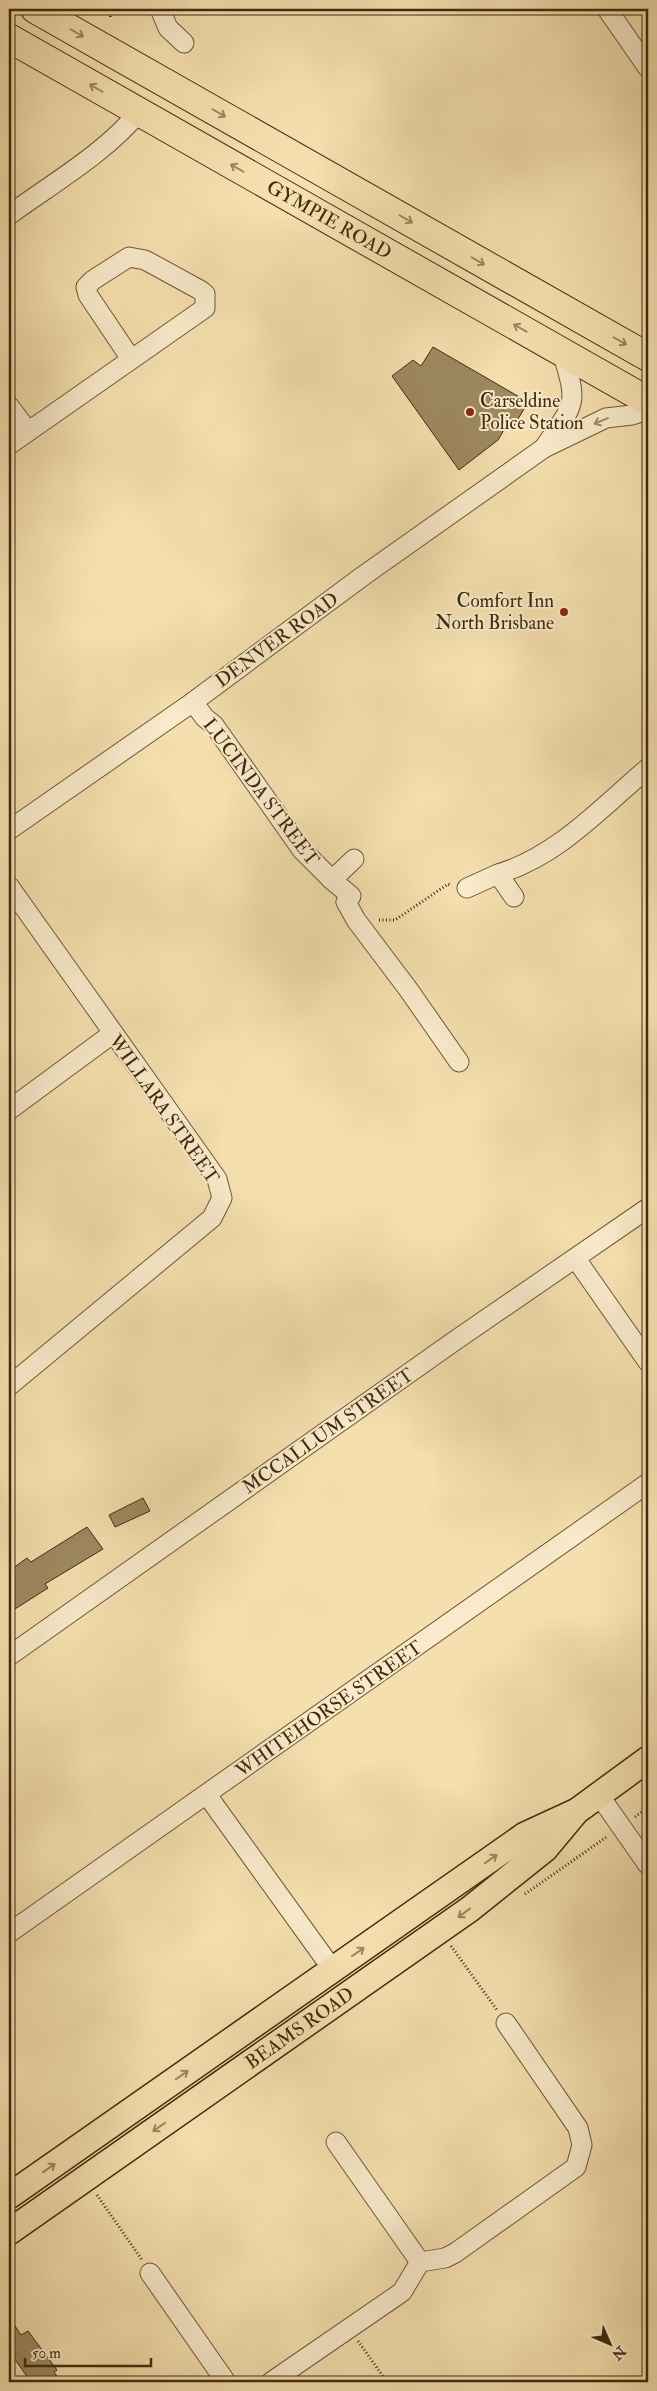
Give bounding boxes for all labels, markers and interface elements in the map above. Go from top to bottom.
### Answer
one-way arrow [70,28,84,38]
one-way arrow [90,82,104,92]
one-way arrow [211,108,226,118]
one-way arrow [231,163,245,173]
street label: GYMPIE ROAD [262,175,396,265]
one-way arrow [398,214,413,224]
one-way arrow [471,256,485,266]
one-way arrow [512,323,527,333]
one-way arrow [612,336,627,346]
place label: Carseldine Police Station [480,389,584,435]
marker: Carseldine Police Station [464,406,476,418]
one-way arrow [594,416,609,426]
street label: DENVER ROAD [211,587,343,693]
place label: Comfort Inn North Brisbane [435,589,554,635]
marker: Comfort Inn North Brisbane [558,606,570,618]
street label: LUCINDA STREET [198,713,324,871]
street label: WILLARA STREET [103,1029,224,1188]
street label: MCCALLUM STREET [238,1363,418,1499]
street label: WHITEHORSE STREET [230,1635,427,1783]
one-way arrow [484,1854,498,1864]
one-way arrow [457,1908,471,1918]
one-way arrow [351,1947,365,1957]
street label: BEAMS ROAD [241,1982,359,2075]
one-way arrow [175,2070,189,2080]
one-way arrow [152,2122,166,2132]
one-way arrow [42,2163,56,2173]
north arrow [584,2318,634,2368]
scale bar [25,2336,151,2368]
text: N [608,2342,630,2364]
text: 50 m [32,2344,61,2363]

